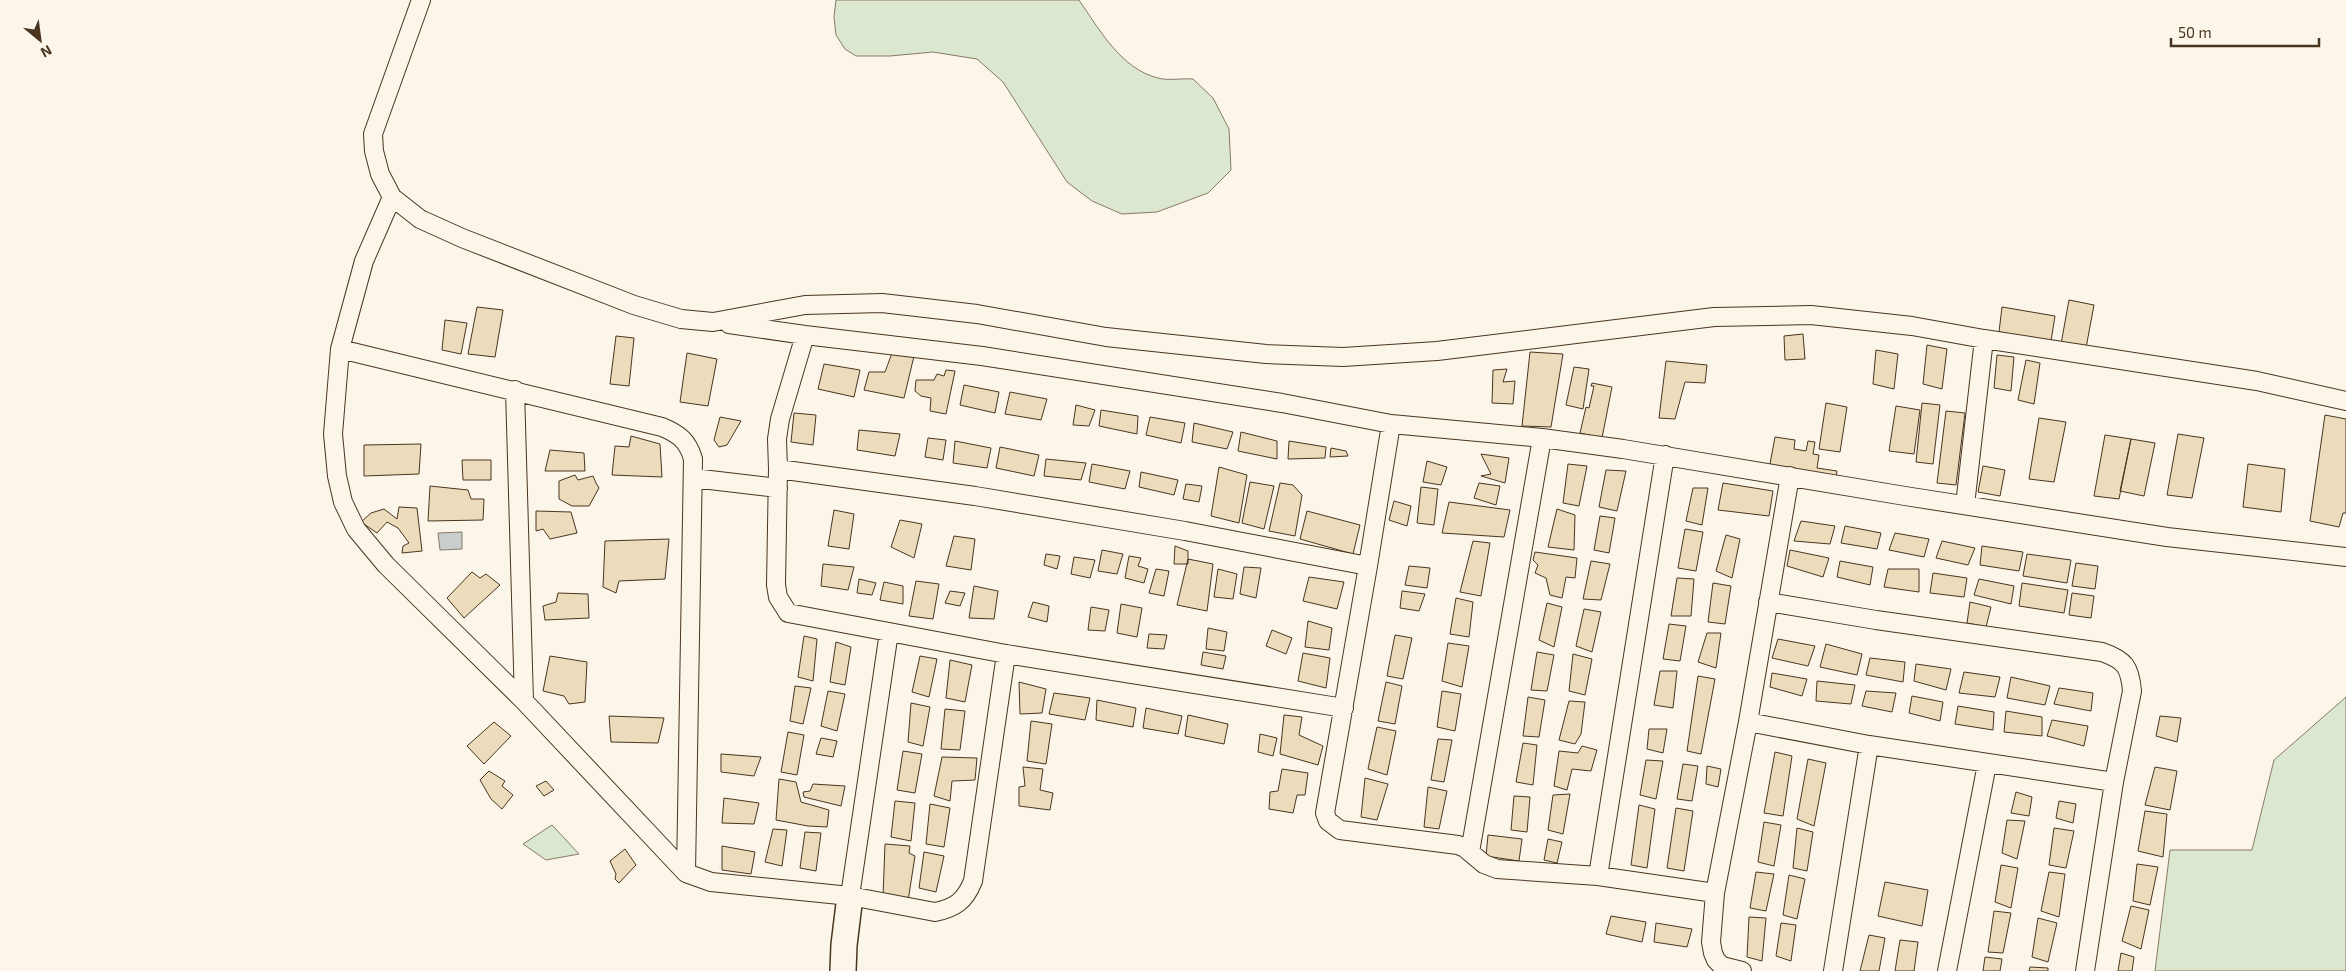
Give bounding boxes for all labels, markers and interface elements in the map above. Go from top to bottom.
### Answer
north arrow [15,15,65,65]
scale bar [2171,15,2318,47]
text: 50 m [2178,23,2212,41]
text: N [38,42,55,62]

